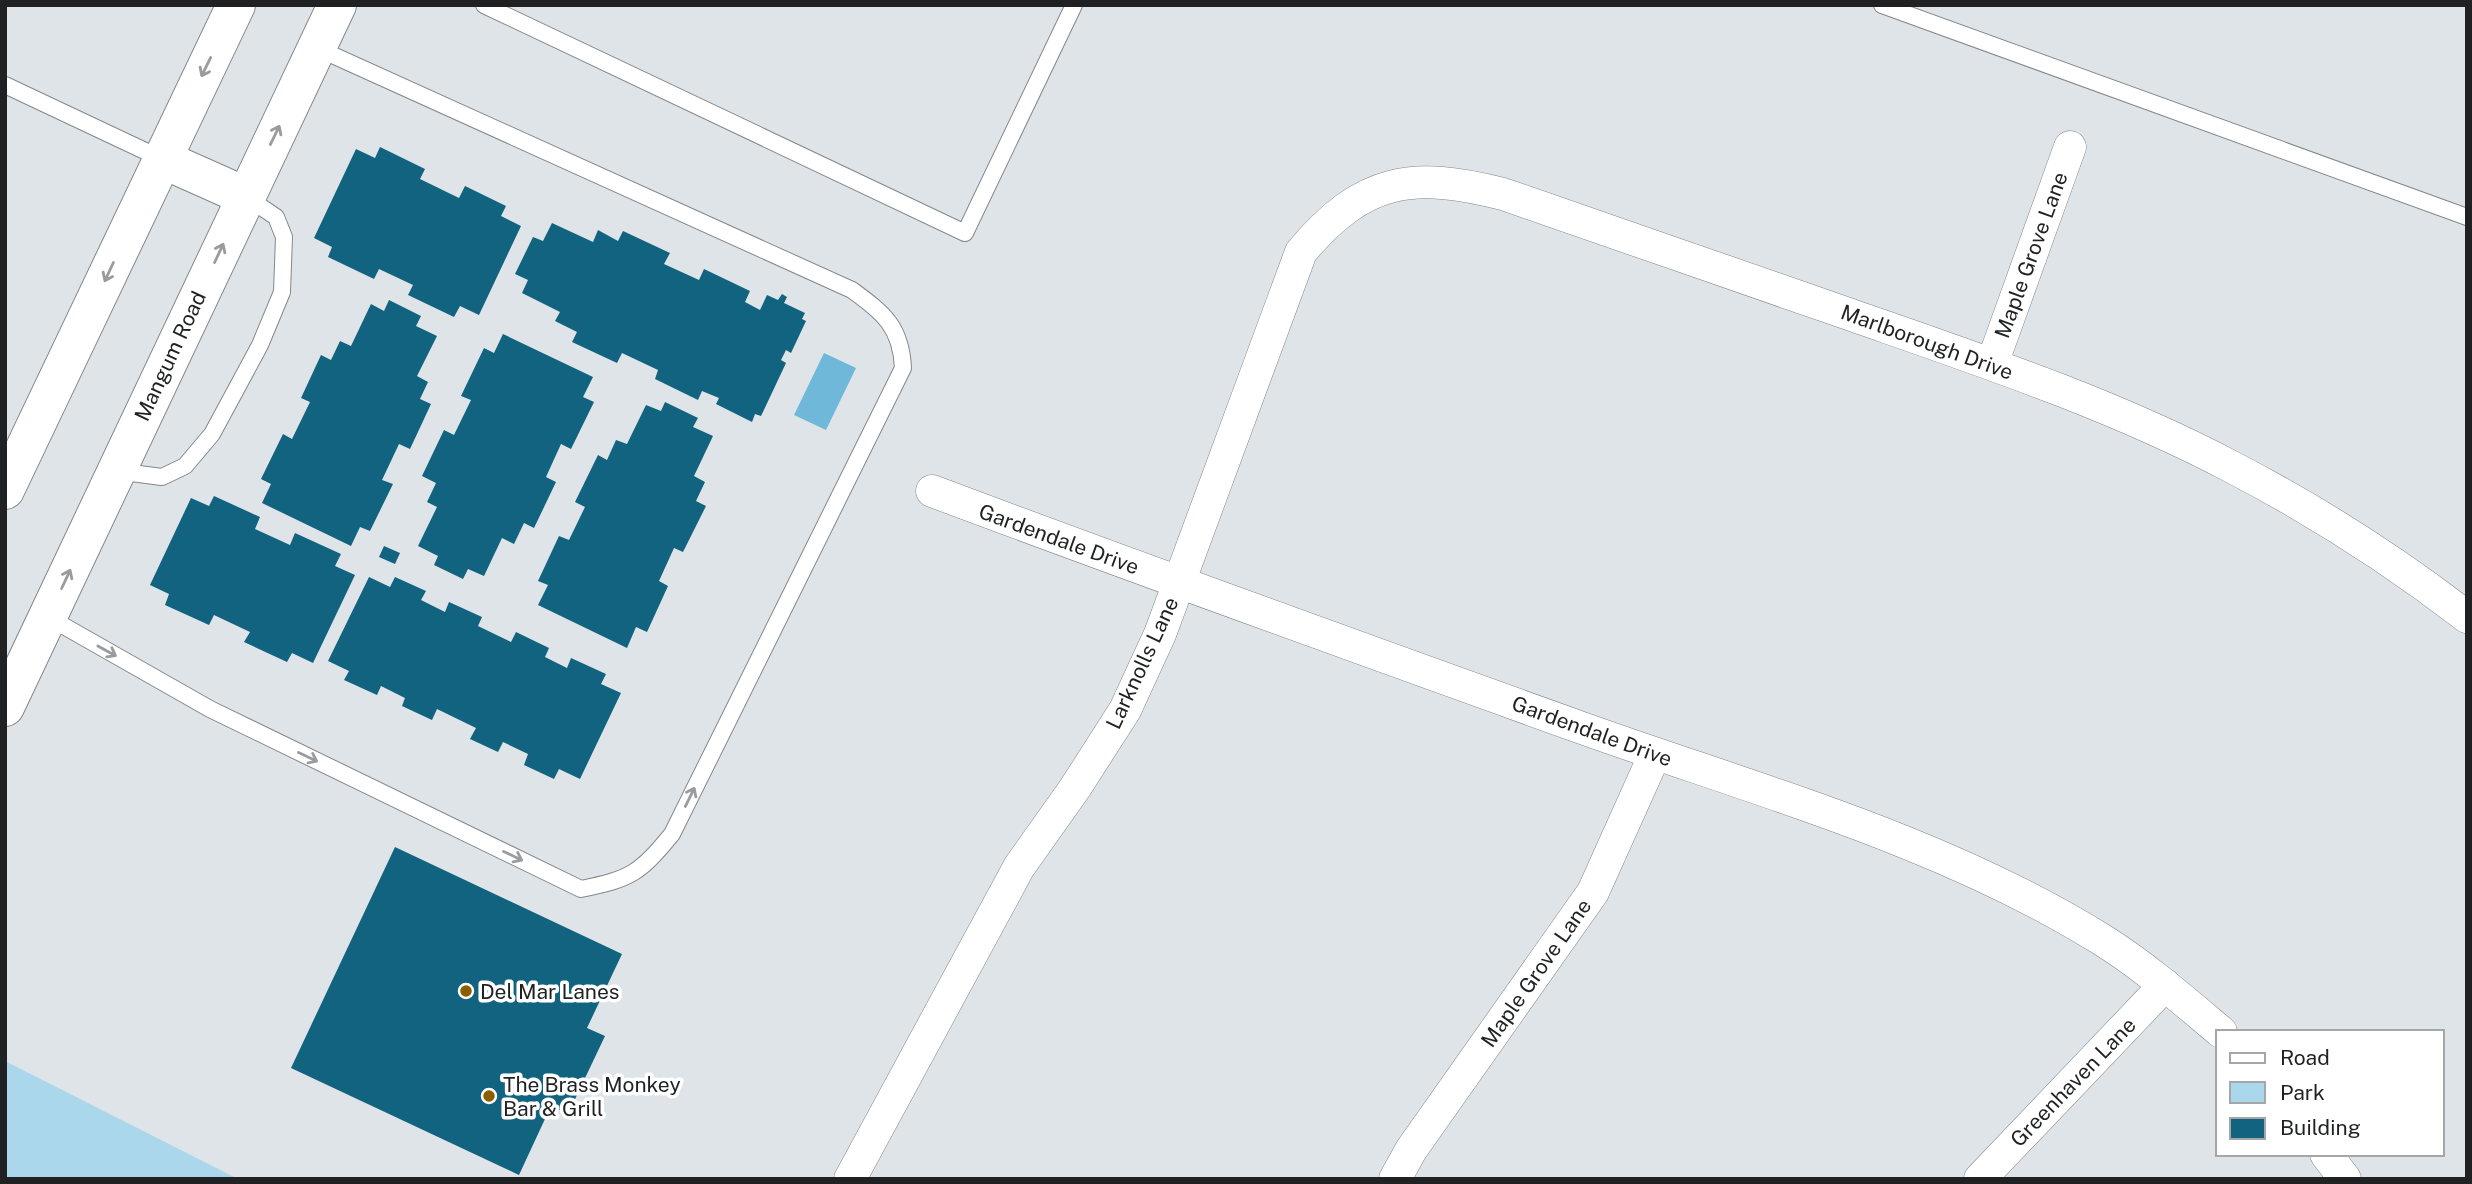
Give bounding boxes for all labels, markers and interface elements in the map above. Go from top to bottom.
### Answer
one-way arrow [199,56,212,77]
one-way arrow [268,125,282,146]
street label: Maple Grove Lane [1989,168,2073,342]
one-way arrow [212,243,226,264]
one-way arrow [101,261,115,282]
street label: Mangum Road [129,287,211,425]
street label: Marlborough Drive [1837,299,2017,385]
street label: Gardendale Drive [975,498,1143,580]
one-way arrow [59,569,73,590]
street label: Larknolls Lane [1101,593,1183,733]
one-way arrow [96,645,117,658]
street label: Gardendale Drive [1508,690,1676,772]
one-way arrow [297,750,318,764]
one-way arrow [684,787,698,808]
one-way arrow [502,849,523,863]
street label: Maple Grove Lane [1476,894,1596,1052]
place label: Del Mar Lanes [480,979,619,1004]
marker: Del Mar Lanes [458,983,474,999]
street label: Greenhaven Lane [2005,1012,2141,1152]
legend [2216,1030,2444,1156]
text: Road [2280,1045,2330,1070]
place label: The Brass Monkey Bar & Grill [503,1072,681,1121]
text: Park [2280,1080,2325,1105]
marker: The Brass Monkey Bar & Grill [481,1088,497,1104]
text: Building [2280,1115,2361,1140]

